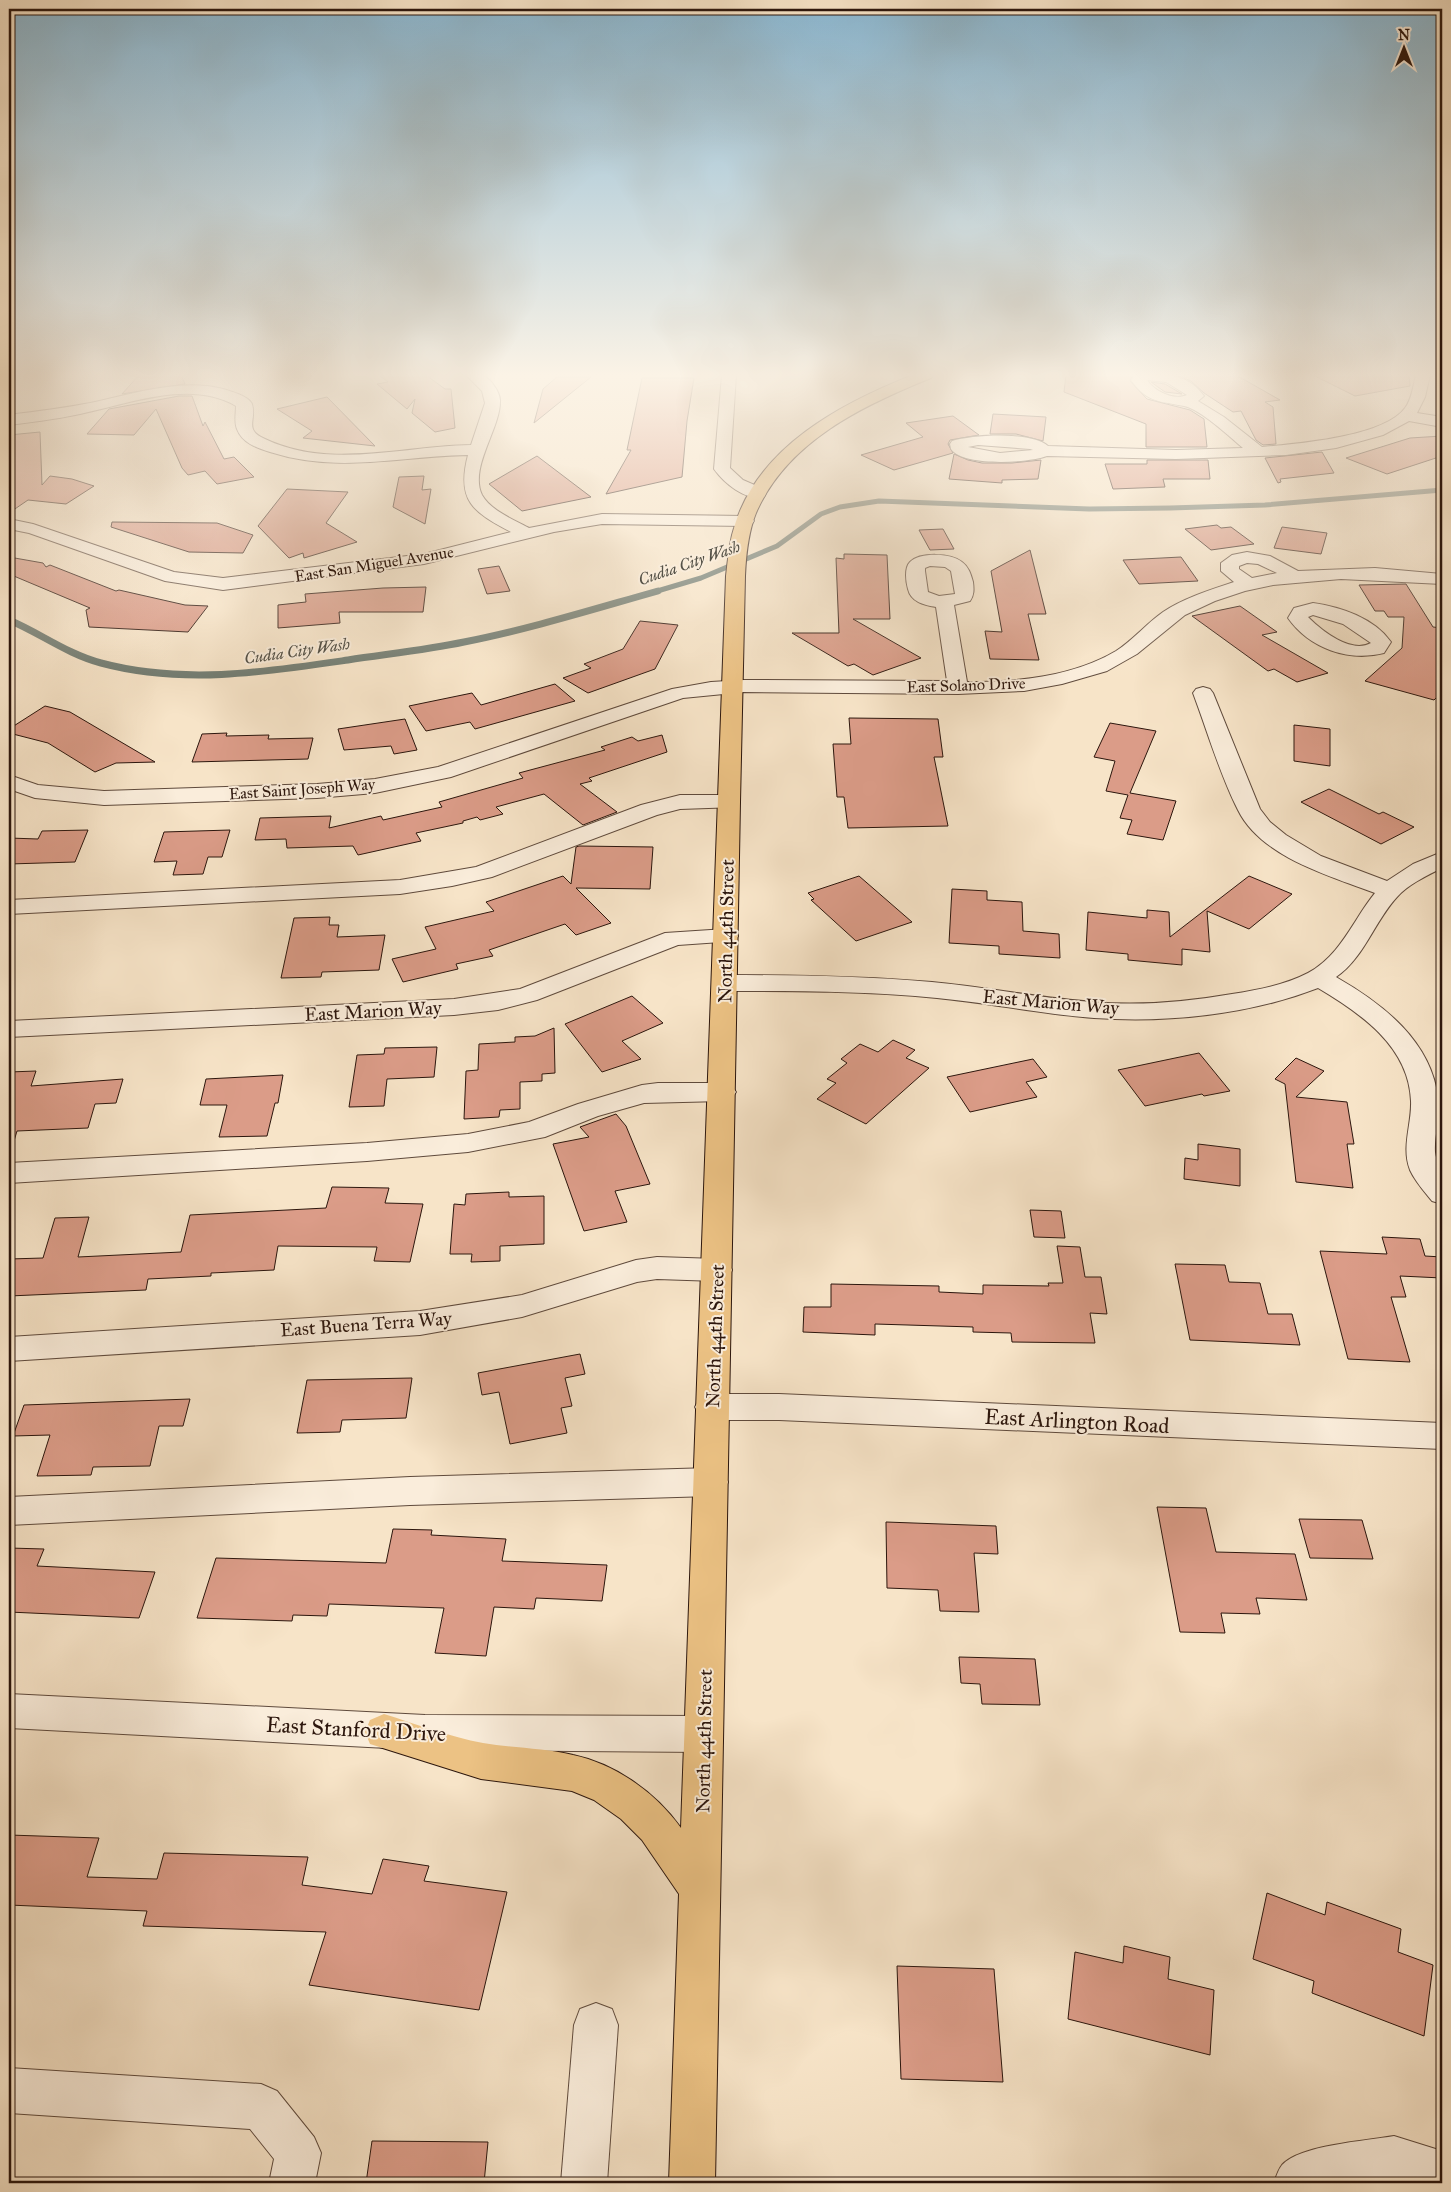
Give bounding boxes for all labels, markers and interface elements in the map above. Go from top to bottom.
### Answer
north arrow [1378,22,1428,72]
text: N [1398,27,1410,44]
water label: Cudia City Wash [636,537,743,589]
street label: East San Miguel Avenue [293,542,455,587]
water label: Cudia City Wash [243,634,351,668]
street label: East Solano Drive [906,673,1026,697]
street label: East Saint Joseph Way [228,774,376,805]
street label: North 44th Street [713,859,739,1003]
street label: East Marion Way [982,985,1121,1020]
street label: East Marion Way [304,996,443,1026]
street label: North 44th Street [701,1264,729,1408]
street label: East Buena Terra Way [279,1306,454,1341]
street label: East Arlington Road [984,1403,1170,1439]
street label: North 44th Street [691,1669,717,1813]
street label: East Stanford Drive [265,1711,447,1747]

